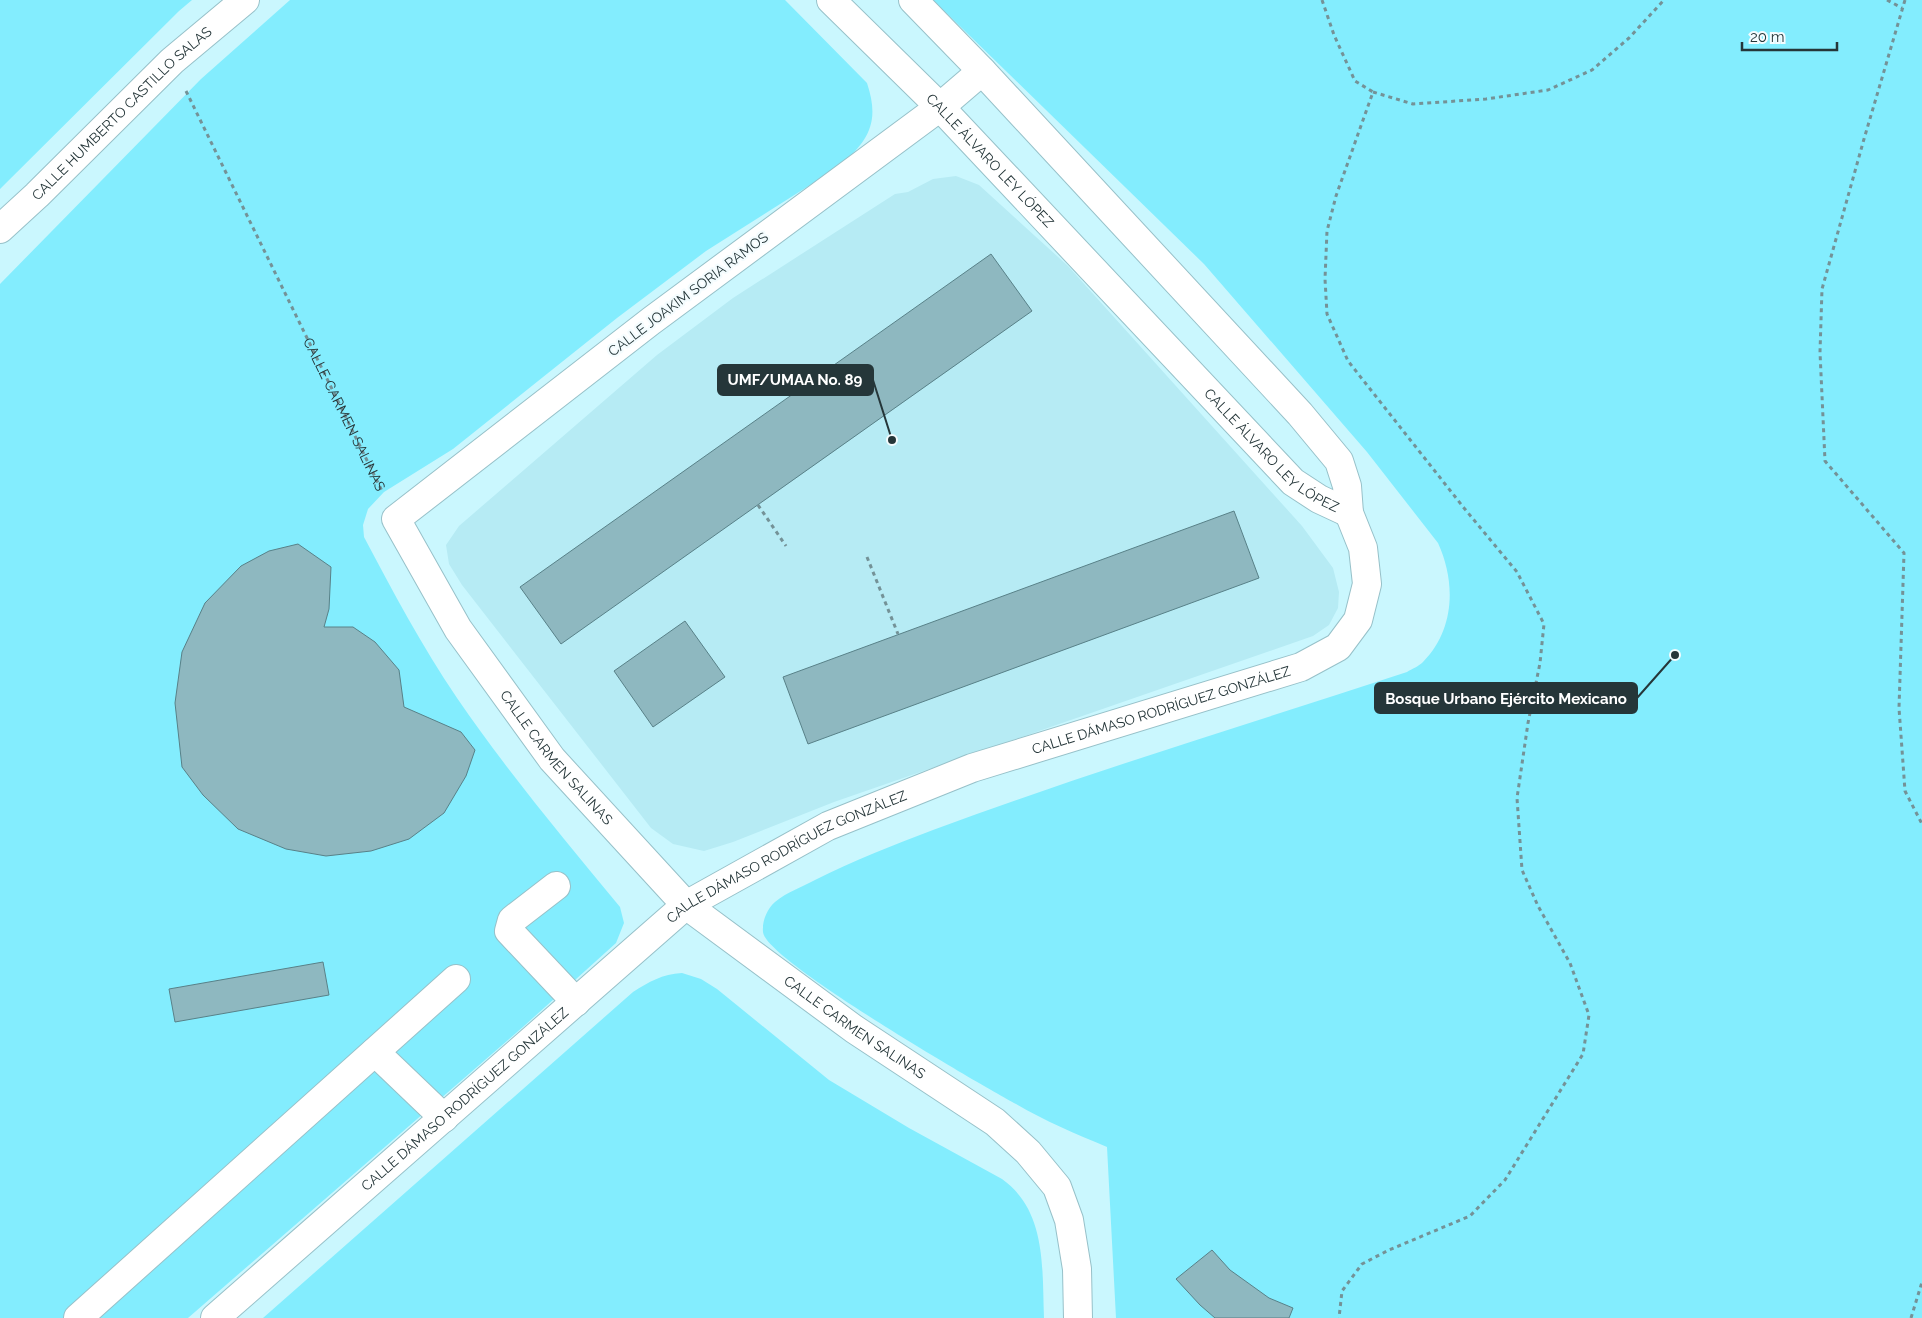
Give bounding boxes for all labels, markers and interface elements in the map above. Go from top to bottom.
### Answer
scale bar [1742,20,1837,52]
street label: CALLE HUMBERTO CASTILLO SALAS [29,23,215,203]
text: 20 m [1750,28,1785,46]
street label: CALLE ÁLVARO LEY LÓPEZ [923,90,1057,231]
street label: CALLE JOAKIM SORIA RAMOS [605,228,771,359]
street label: CALLE CARMEN SALINAS [300,335,389,494]
callout: UMF/UMAA No. 89 [718,365,873,395]
text: UMF/UMAA No. 89 [728,371,863,389]
street label: CALLE ÁLVARO LEY LÓPEZ [1201,385,1342,515]
street label: CALLE DÁMASO RODRÍGUEZ GONZÁLEZ [1030,663,1293,757]
callout: Bosque Urbano Ejército Mexicano [1375,683,1637,713]
street label: CALLE CARMEN SALINAS [497,687,616,828]
text: Bosque Urbano Ejército Mexicano [1385,690,1627,708]
street label: CALLE DÁMASO RODRÍGUEZ GONZÁLEZ [663,787,909,926]
street label: CALLE CARMEN SALINAS [781,972,929,1082]
street label: CALLE DÁMASO RODRÍGUEZ GONZÁLEZ [358,1004,571,1194]

